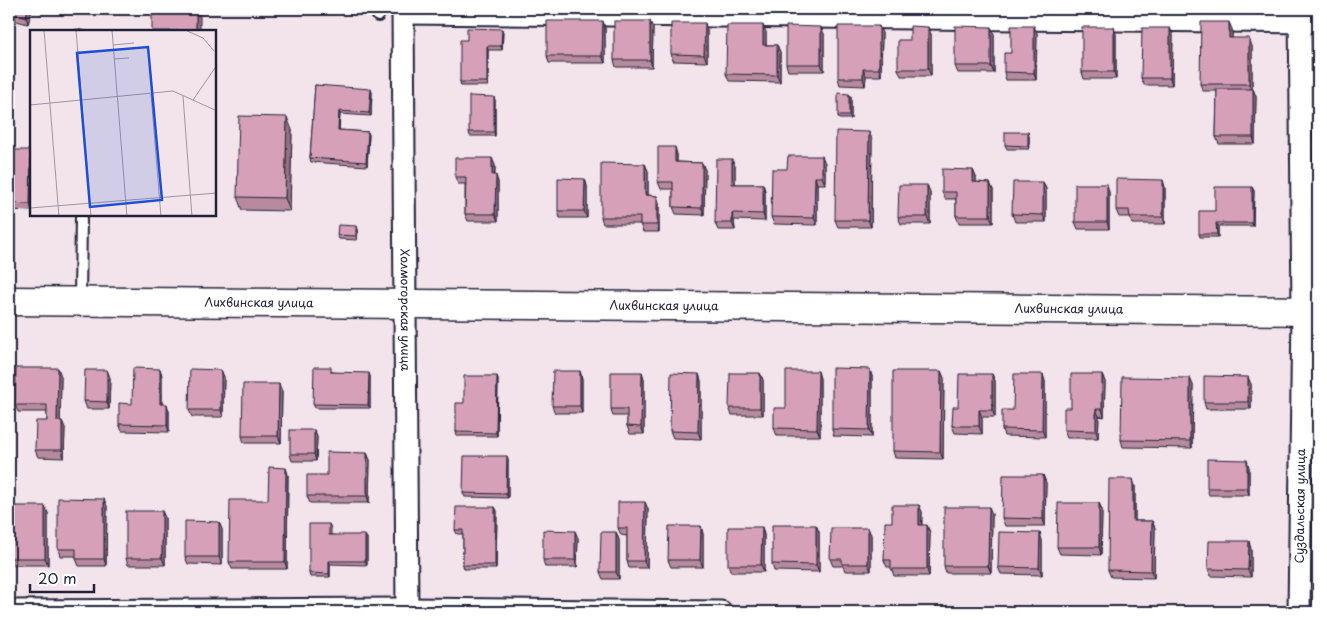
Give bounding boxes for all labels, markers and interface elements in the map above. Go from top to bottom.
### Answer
inset map [30,30,216,216]
street label: Холмогорская улица [397,249,415,372]
street label: Лихвинская улица [204,292,314,311]
street label: Лихвинская улица [609,296,719,314]
street label: Лихвинская улица [1014,299,1124,318]
street label: Суздальская улица [1290,448,1309,564]
scale bar [30,561,94,593]
text: 20 m [38,566,77,589]

